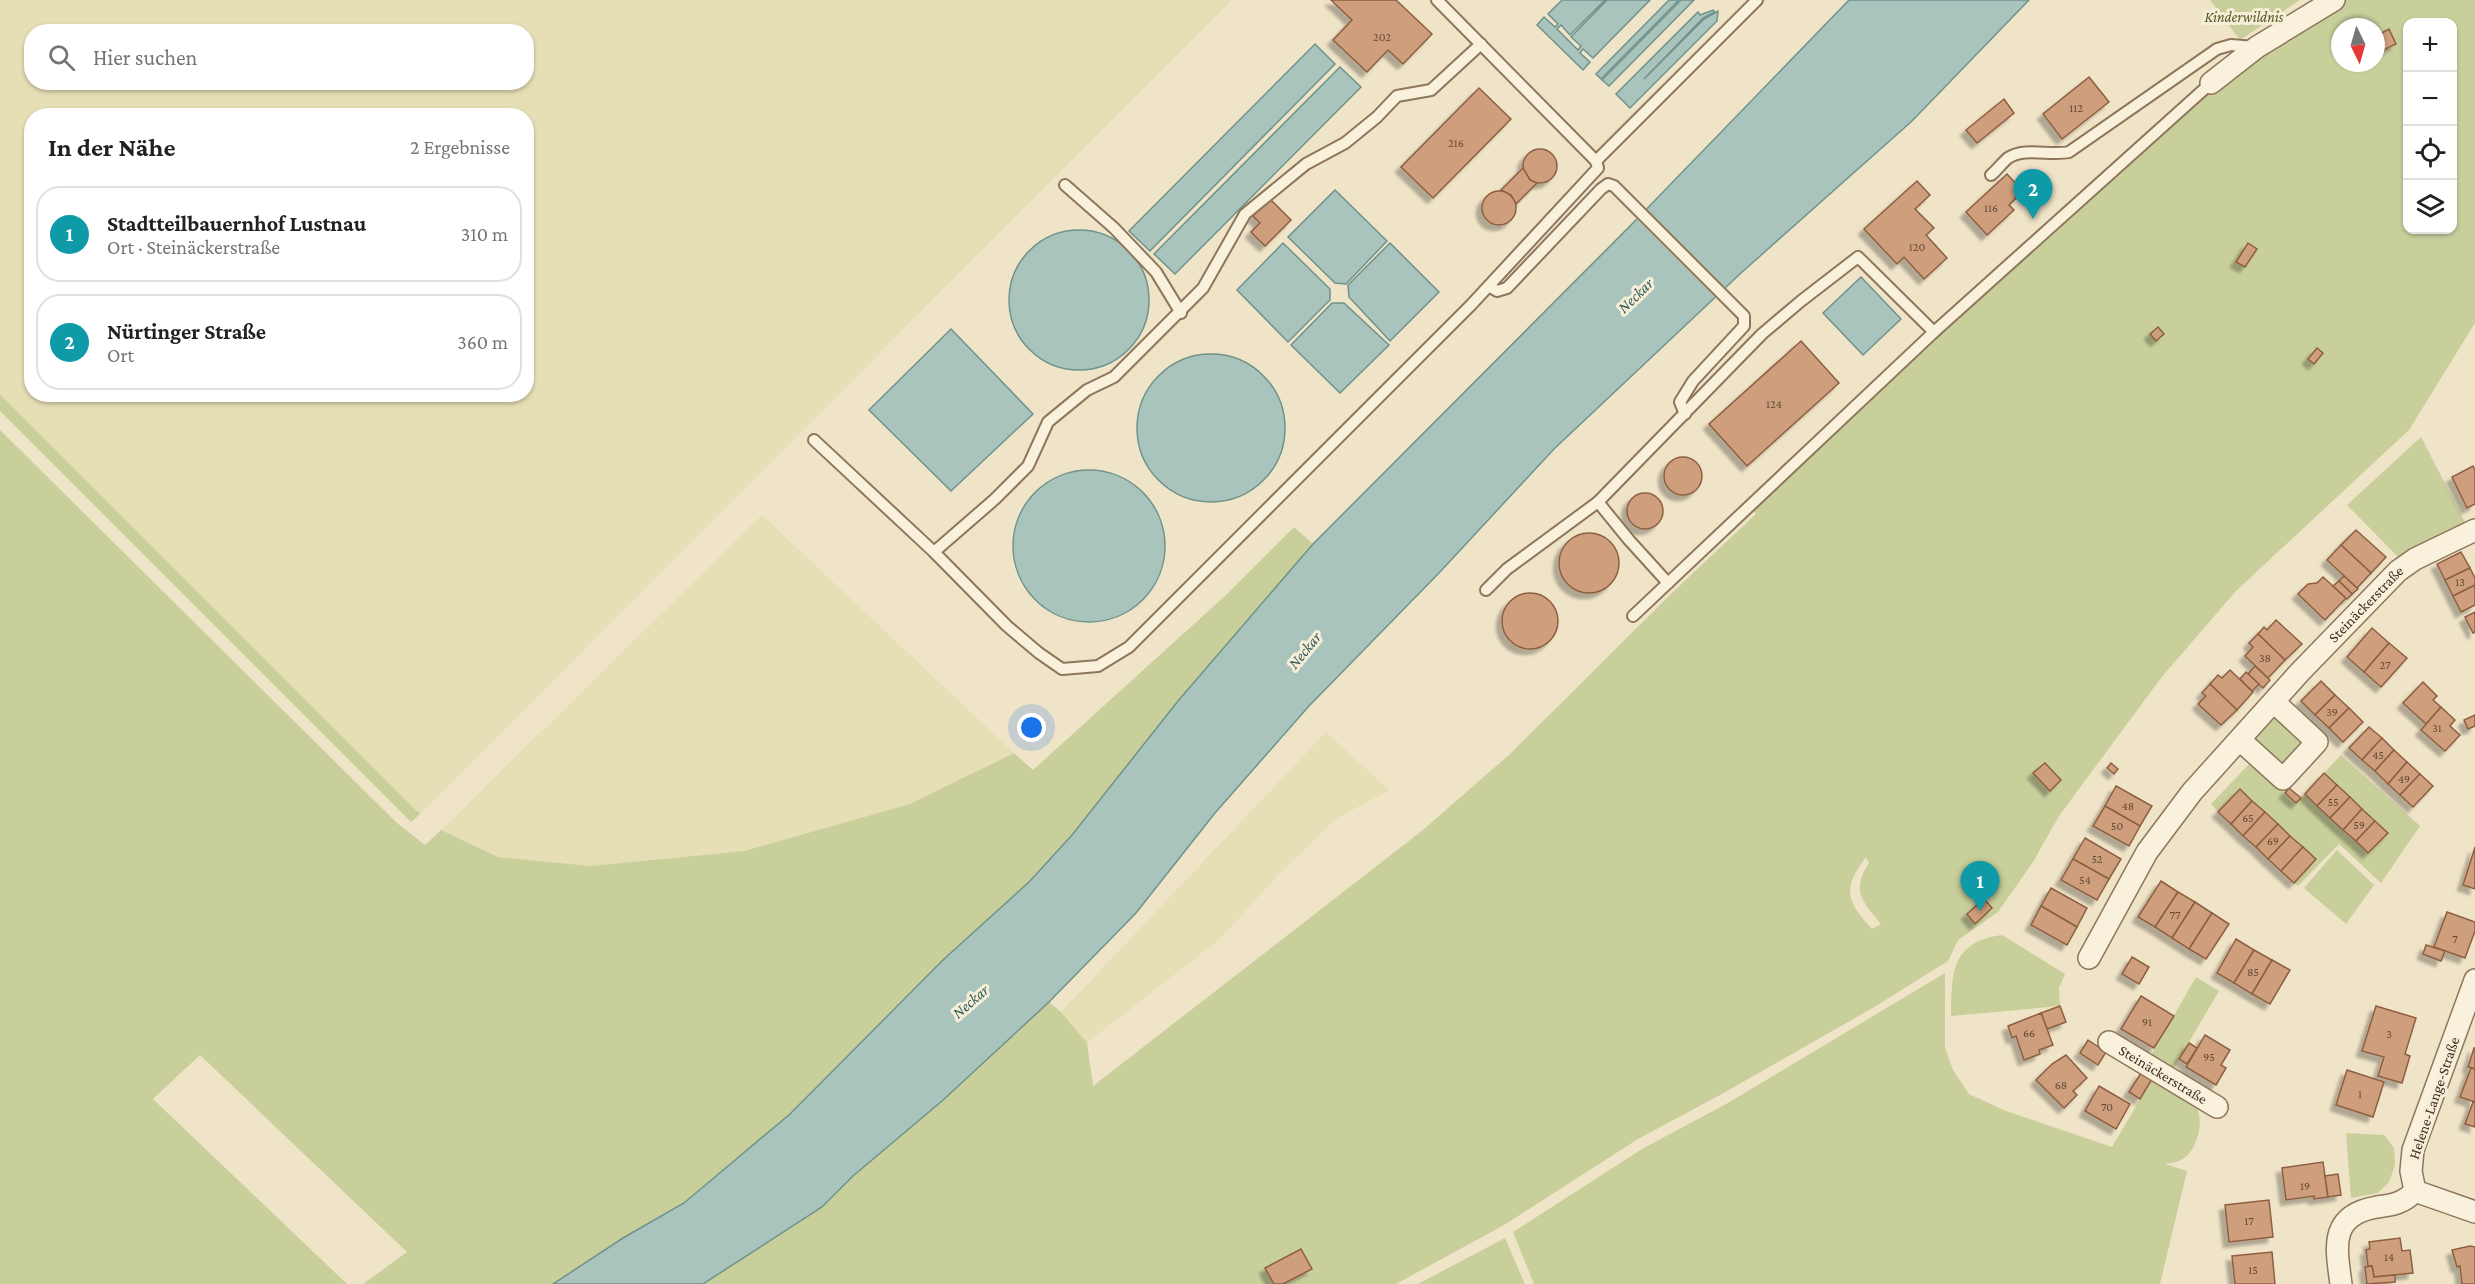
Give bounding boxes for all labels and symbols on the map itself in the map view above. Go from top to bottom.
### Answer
park label: Kinderwildnis [2205,9,2284,25]
north arrow [2331,18,2385,72]
house number: 202 [1373,30,1391,44]
house number: 112 [2069,101,2083,115]
house number: 216 [1448,136,1464,150]
pin: 2 [2014,170,2052,219]
house number: 116 [1984,201,1998,215]
house number: 120 [1909,240,1925,254]
water label: Neckar [1614,274,1657,316]
house number: 124 [1766,397,1782,411]
street label: Steinäckerstraße [2325,562,2406,646]
house number: 13 [2455,575,2465,589]
water label: Neckar [1285,628,1324,672]
house number: 38 [2259,651,2271,665]
house number: 27 [2379,658,2391,672]
house number: 39 [2326,705,2338,719]
your location [1017,713,1046,742]
house number: 31 [2432,721,2442,735]
house number: 45 [2372,748,2384,762]
house number: 49 [2398,772,2410,786]
house number: 55 [2327,795,2339,809]
house number: 48 [2122,799,2134,813]
house number: 65 [2242,811,2254,825]
house number: 59 [2353,818,2365,832]
house number: 50 [2111,819,2123,833]
house number: 69 [2267,834,2279,848]
house number: 52 [2091,852,2103,866]
pin: 1 [1960,862,2000,911]
house number: 54 [2079,873,2091,887]
house number: 77 [2169,908,2181,922]
house number: 7 [2452,932,2458,946]
house number: 85 [2247,965,2259,979]
water label: Neckar [949,981,992,1022]
house number: 91 [2142,1015,2152,1029]
house number: 66 [2023,1026,2035,1040]
house number: 3 [2386,1027,2392,1041]
street label: Helene-Lange-Straße [2406,1034,2463,1161]
street label: Steinäckerstraße [2116,1042,2210,1107]
house number: 95 [2203,1050,2215,1064]
house number: 68 [2055,1078,2067,1092]
house number: 1 [2358,1087,2362,1101]
house number: 70 [2101,1100,2113,1114]
house number: 19 [2300,1179,2310,1193]
house number: 17 [2244,1214,2254,1228]
house number: 14 [2384,1250,2394,1264]
house number: 15 [2248,1263,2258,1277]

